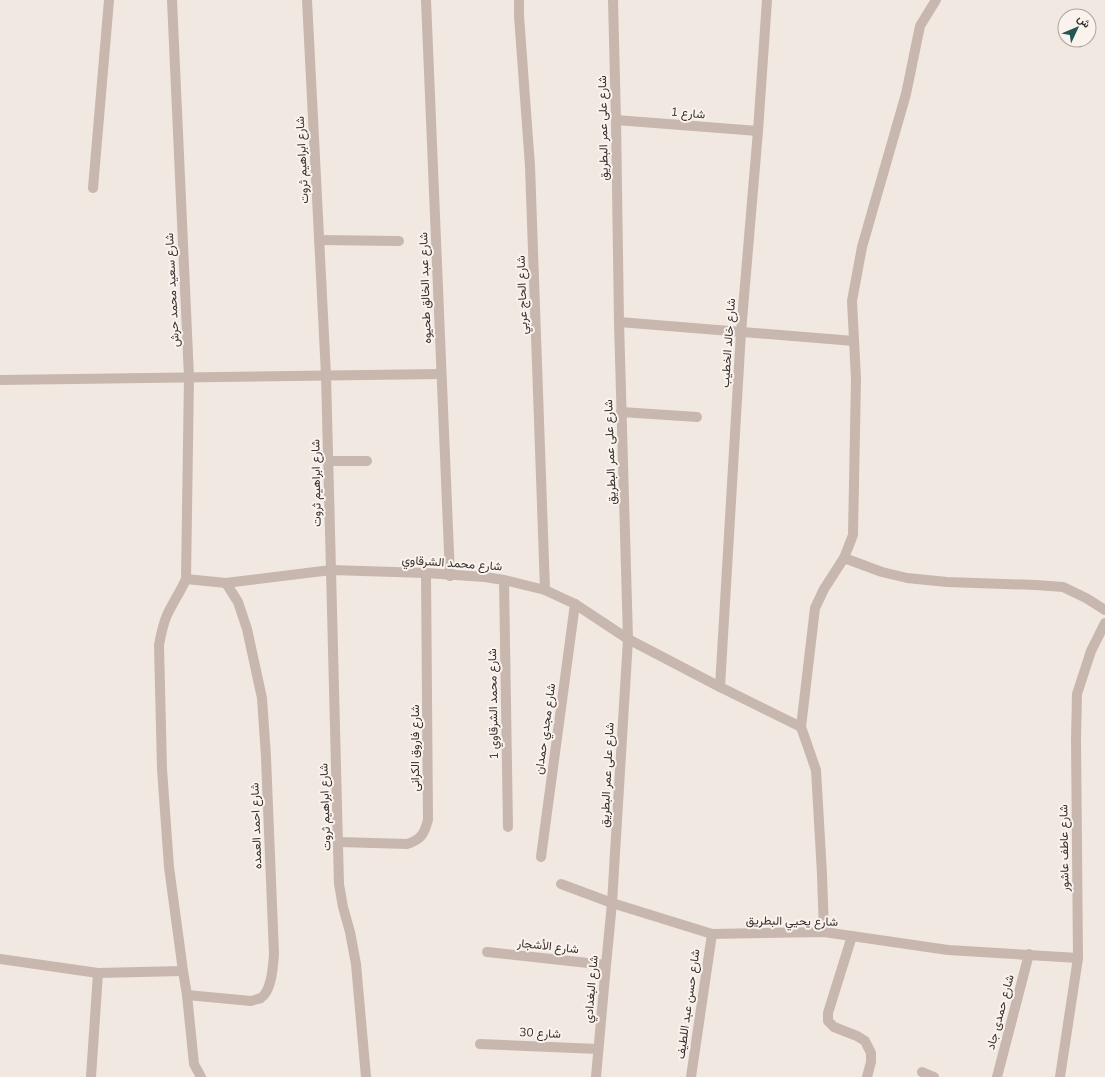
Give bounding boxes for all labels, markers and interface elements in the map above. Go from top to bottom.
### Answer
north arrow [1057,8,1097,48]
text: ش [1075,11,1094,31]
street label: شارع على عمر البطريق [594,75,613,181]
street label: شارع 1 [670,104,706,123]
street label: شارع ابراهيم ثروت [292,116,313,204]
street label: شارع سعيد محمد حرش [161,232,184,348]
street label: شارع عبد الخالق طحيوه [415,232,436,344]
street label: شارع الحاج عربي [513,255,533,335]
street label: شارع خالد الخطيب [717,298,740,388]
street label: شارع على عمر البطريق [600,399,621,505]
street label: شارع ابراهيم ثروت [307,439,326,527]
street label: شارع محمد الشرقاوي [401,552,503,576]
street label: شارع محمد الشرقاوي 1 [484,648,504,760]
street label: شارع مجدي حمدان [531,682,561,776]
street label: شارع فاروق الكرانى [407,705,424,791]
street label: شارع على عمر البطريق [596,722,619,828]
street label: شارع ابراهيم ثروت [315,763,336,851]
street label: شارع احمد العمده [246,782,267,869]
street label: شارع عاطف عاشور [1055,804,1074,893]
street label: شارع يحيي البطريق [746,912,838,932]
street label: شارع الأشجار [515,935,580,958]
street label: شارع حسن عبد اللطيف [672,948,705,1060]
street label: شارع البغدادي [580,954,604,1024]
street label: شارع حمدى جاد [982,973,1019,1052]
street label: شارع 30 [519,1024,561,1043]

